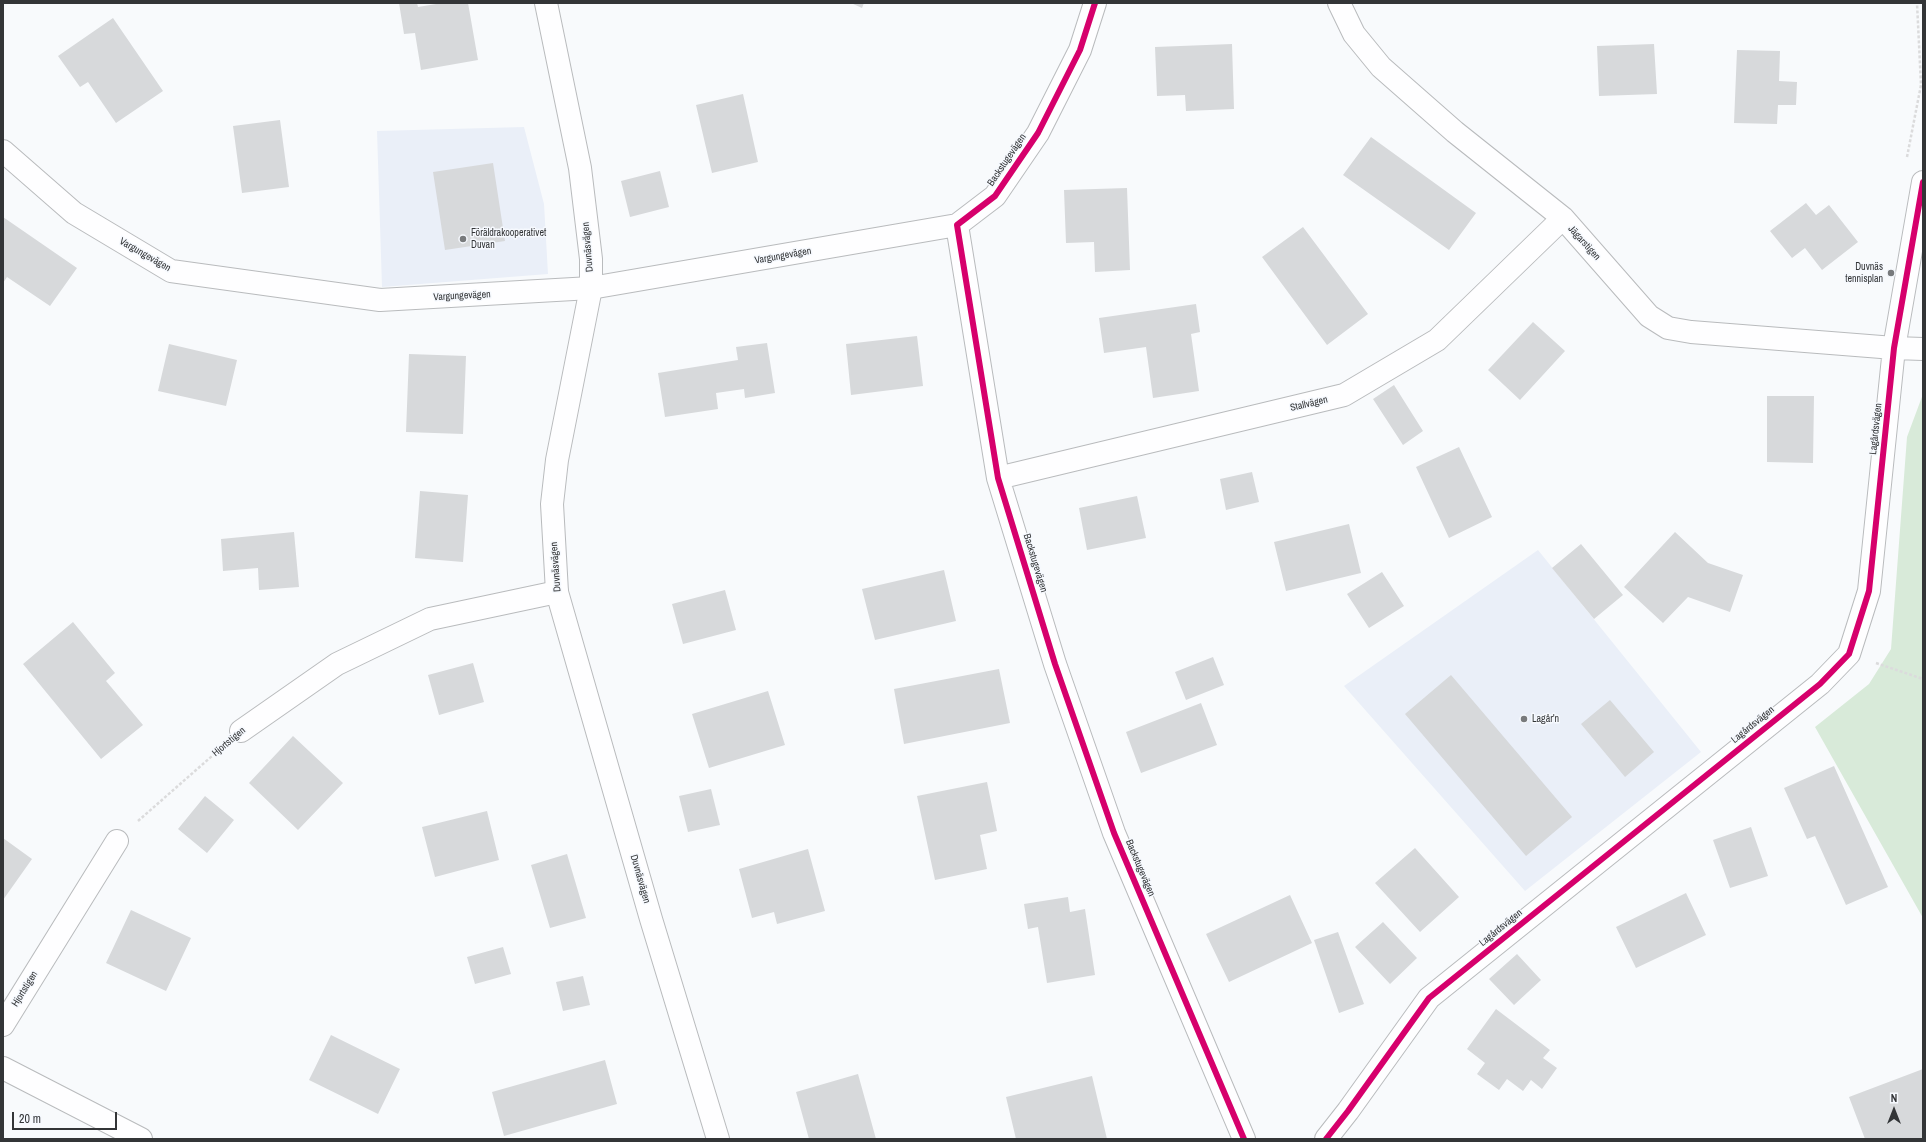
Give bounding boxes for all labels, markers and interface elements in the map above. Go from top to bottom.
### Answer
street label: Backstugevägen [985,132,1029,188]
street label: Duvnäsvägen [580,222,596,272]
street label: Jägarstigen [1565,223,1603,263]
place label: Föräldrakooperativet Duvan [471,227,546,250]
marker: Föräldrakooperativet Duvan [458,234,468,244]
street label: Vargungevägen [117,235,173,275]
street label: Vargungevägen [754,245,812,267]
place label: Duvnäs tennisplan [1845,261,1883,284]
marker: Duvnäs tennisplan [1886,268,1896,278]
street label: Vargungevägen [433,289,491,303]
street label: Stallvägen [1289,394,1329,414]
street label: Lagårdsvägen [1867,403,1885,455]
street label: Backstugevägen [1020,532,1050,594]
street label: Duvnäsvägen [548,542,564,592]
street label: Lagårdsvägen [1729,704,1777,746]
place label: Lagår'n [1532,713,1559,725]
marker: Lagår'n [1519,714,1529,724]
street label: Hjortstigen [210,725,248,759]
street label: Backstugevägen [1123,838,1157,898]
street label: Duvnäsvägen [627,853,653,905]
street label: Lagårdsvägen [1477,907,1525,949]
street label: Hjortstigen [9,969,41,1009]
north arrow [1874,1090,1914,1130]
text: N [1891,1091,1897,1105]
scale bar [14,1104,119,1130]
text: 20 m [19,1111,41,1127]

